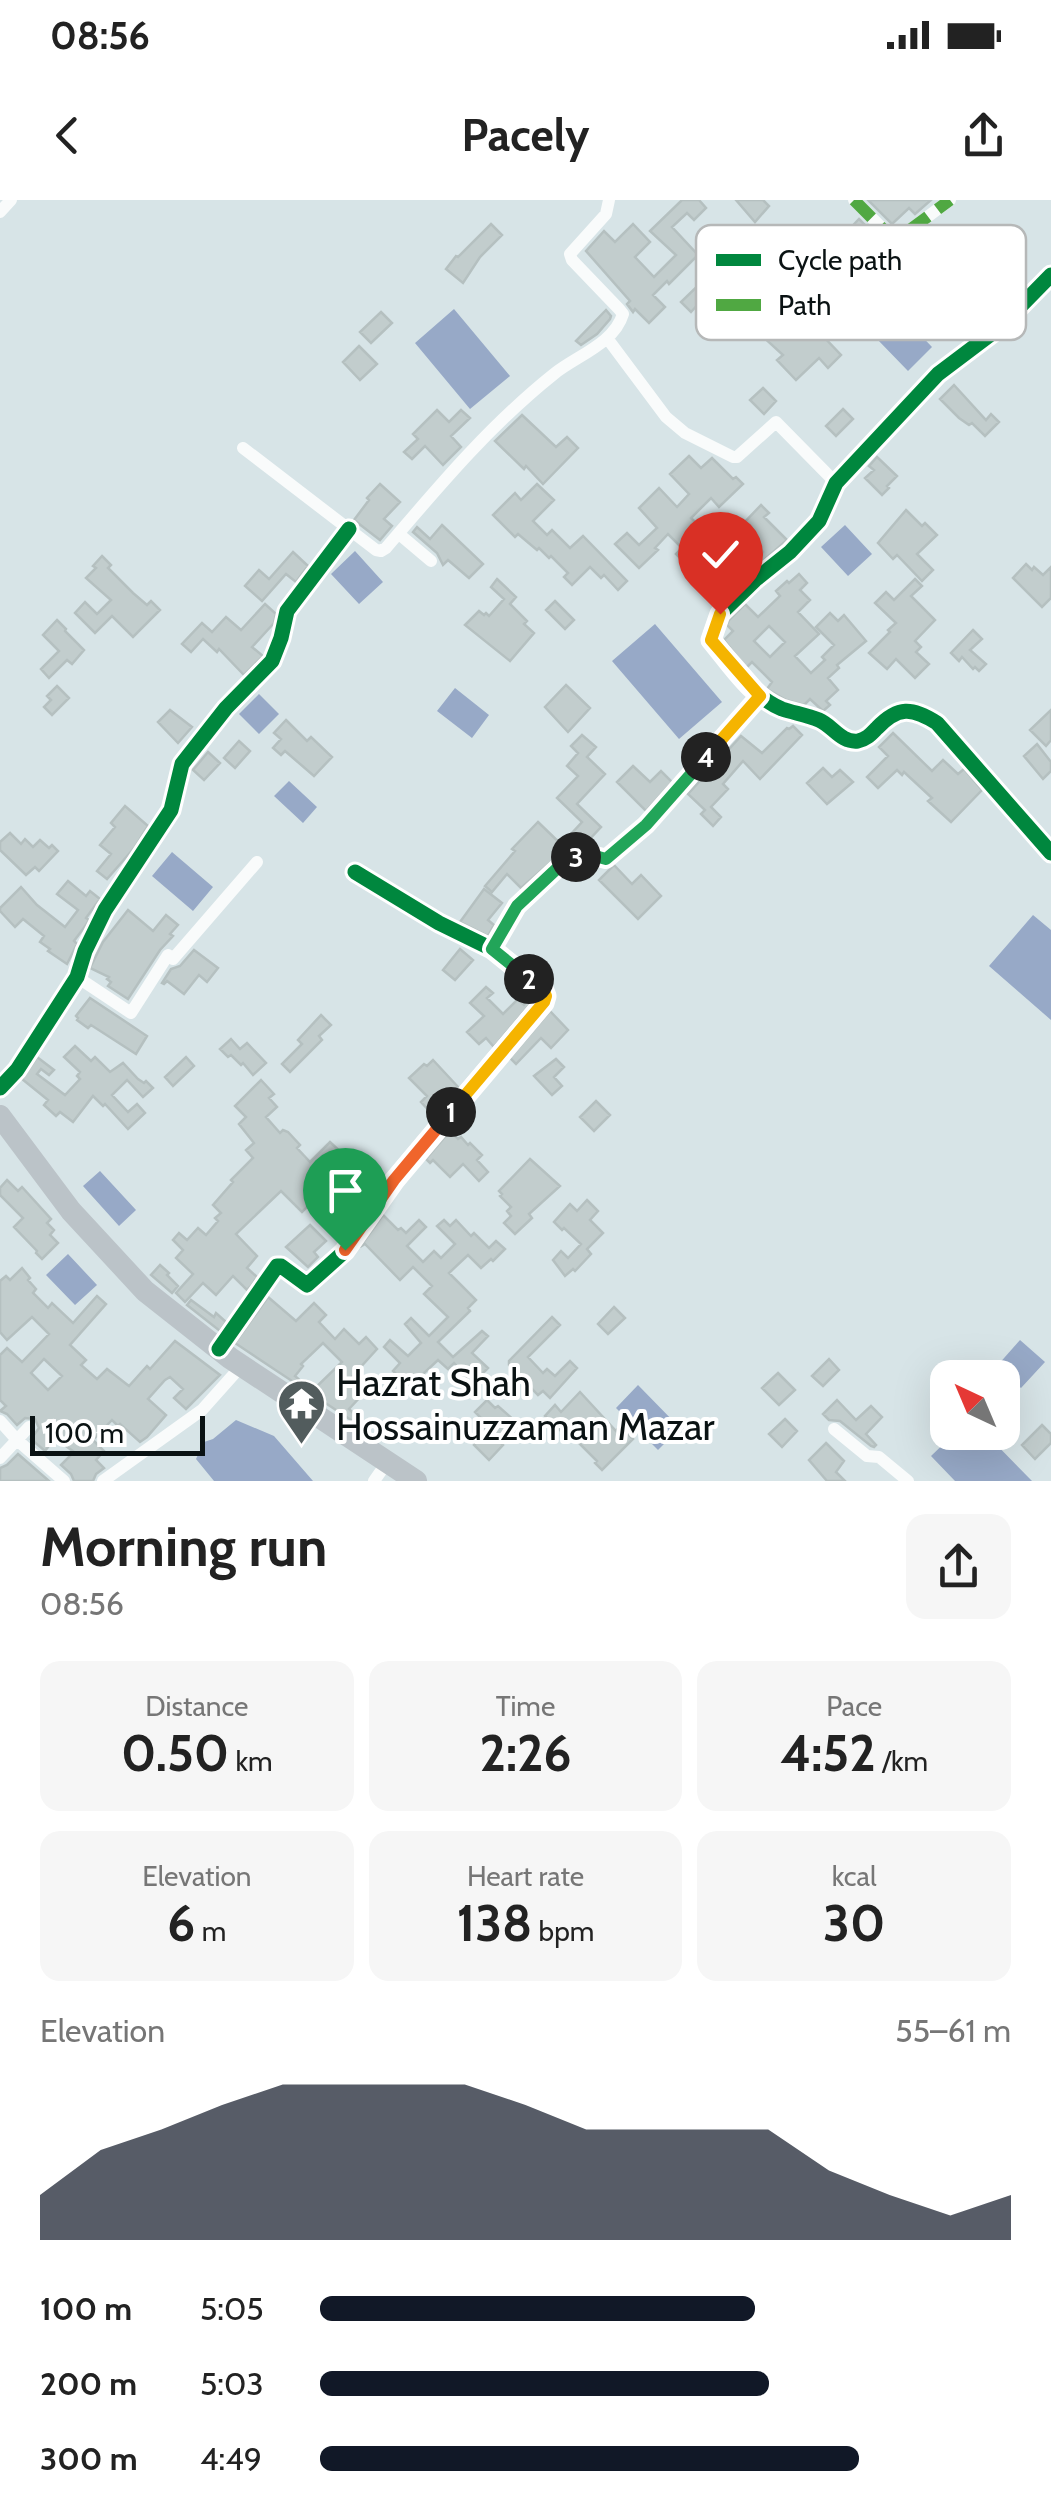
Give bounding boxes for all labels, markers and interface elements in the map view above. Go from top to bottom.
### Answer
text: 08:56 [50,12,150,59]
icon: back [40,108,95,163]
text: Pacely [462,108,589,162]
icon: share [956,108,1011,163]
legend [696,225,1026,340]
text: Cycle path [778,243,902,277]
text: Path [778,288,831,322]
pin [678,512,763,615]
icon: check [693,527,748,582]
pin: 4 [681,732,731,782]
text: 4 [697,740,715,774]
pin: 3 [551,832,601,882]
text: 3 [568,840,584,874]
pin: 2 [504,954,554,1004]
text: 2 [522,962,536,996]
pin: 1 [426,1087,476,1137]
text: 1 [446,1095,456,1129]
pin [303,1148,388,1251]
icon: arrive [318,1163,373,1218]
place label: Hazrat Shah Hossainuzzaman Mazar [336,1359,715,1450]
north arrow [930,1360,1020,1450]
map controls [930,1360,1020,1450]
temple icon: Hazrat Shah Hossainuzzaman Mazar [275,1378,327,1446]
scale bar [30,1411,205,1456]
text: 100 m [45,1416,124,1450]
text: Morning run [40,1513,327,1580]
button: share [906,1514,1011,1619]
text: 08:56 [40,1584,124,1623]
text: Distance [145,1689,248,1723]
text: Time [496,1689,555,1723]
text: Pace [826,1689,882,1723]
text: 0.50 [121,1723,229,1784]
text: 2:26 [479,1723,572,1784]
text: 4:52 [780,1723,876,1784]
text: km [229,1744,273,1778]
text: /km [876,1744,928,1778]
text: Elevation [142,1859,252,1893]
text: Heart rate [467,1859,584,1893]
text: kcal [832,1859,877,1893]
text: 6 [167,1893,195,1954]
text: 138 [457,1893,532,1954]
text: 30 [823,1893,885,1954]
text: m [195,1914,226,1948]
text: bpm [532,1914,594,1948]
text: Elevation [40,2011,165,2050]
text: 55–61 m [895,2011,1011,2050]
text: 100 m [40,2289,132,2328]
text: 5:05 [200,2289,264,2328]
text: 200 m [40,2364,137,2403]
text: 5:03 [200,2364,264,2403]
text: 300 m [40,2439,137,2478]
text: 4:49 [200,2439,262,2478]

